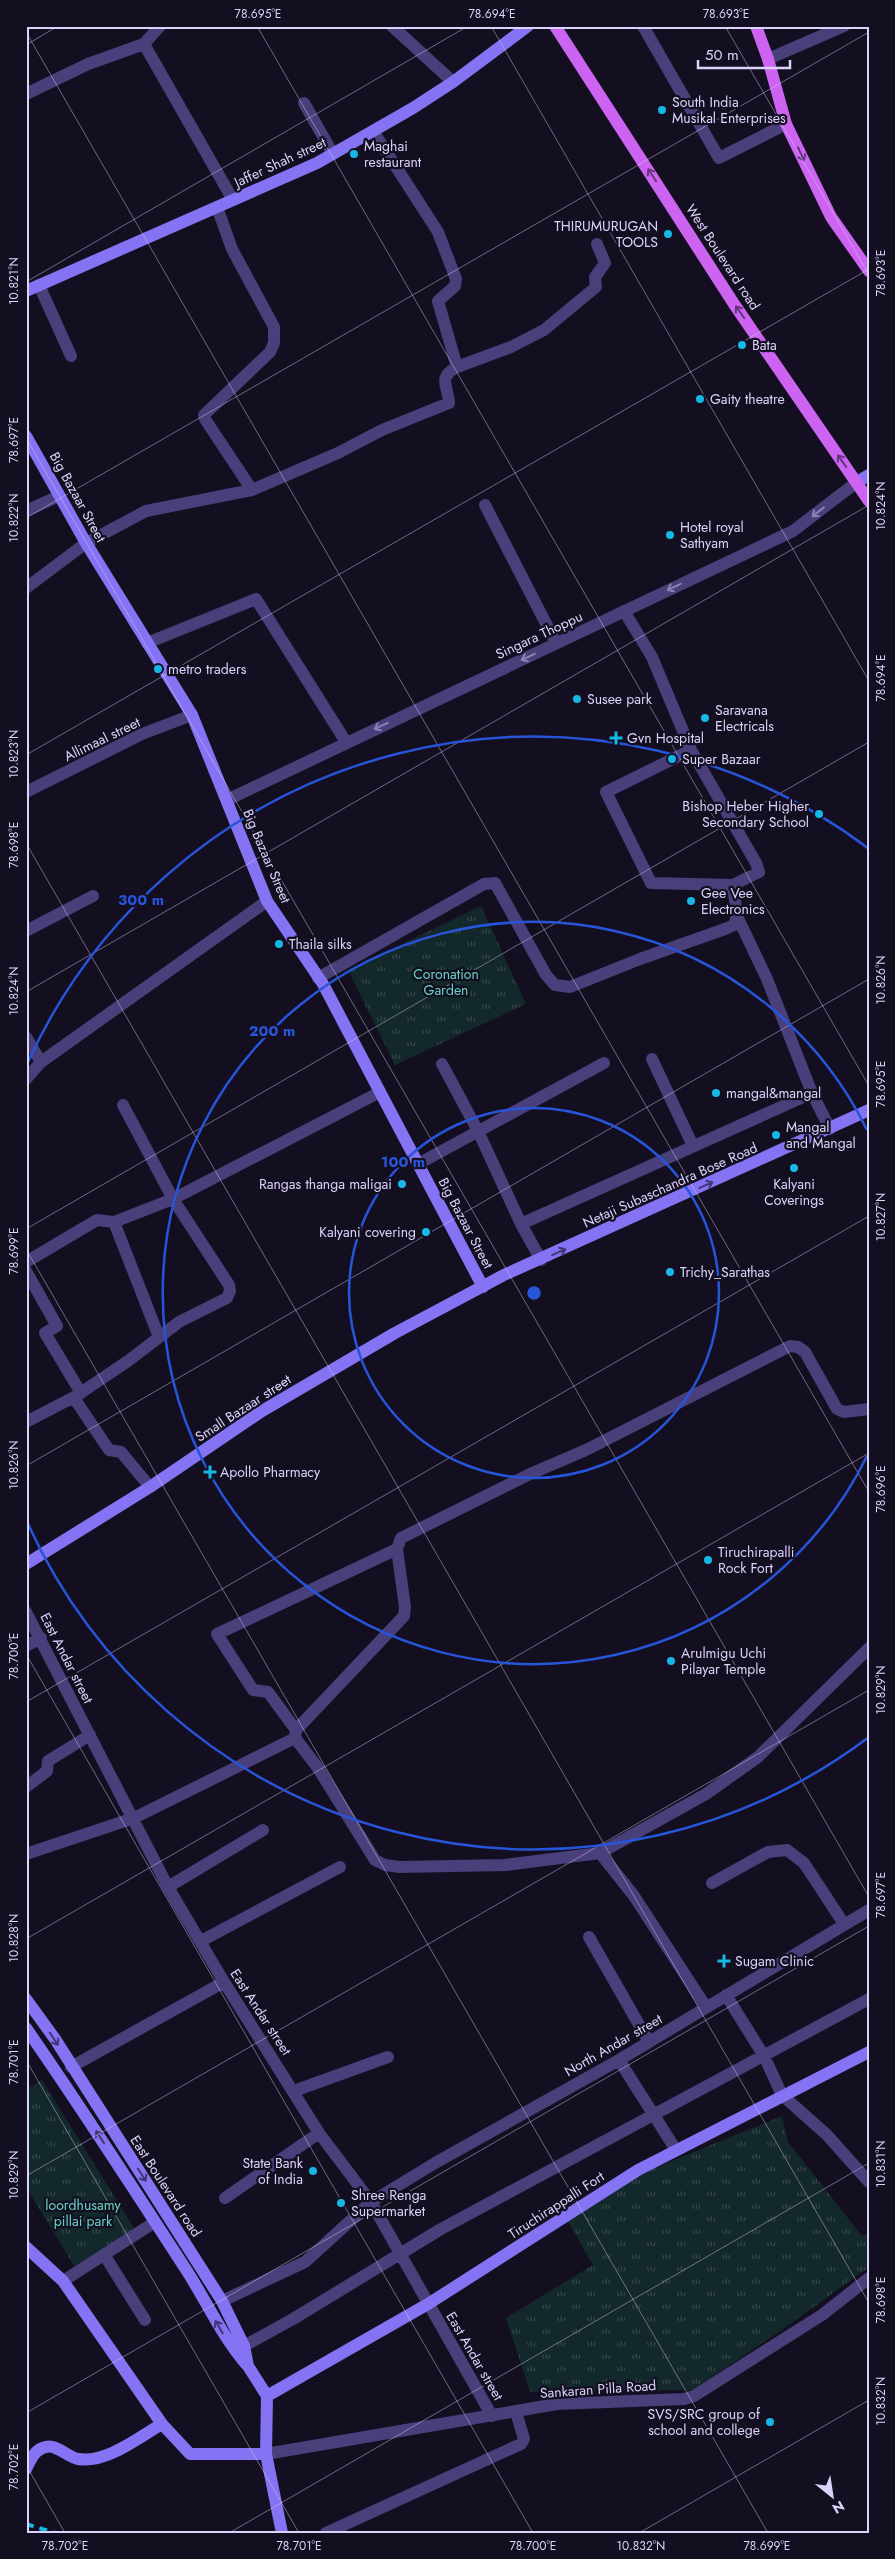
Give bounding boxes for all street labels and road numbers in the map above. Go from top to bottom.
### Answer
street label: Jaffer Shah street [229,132,330,193]
street label: West Boulevard road [681,200,765,314]
street label: Big Bazaar Street [45,448,111,546]
street label: Singara Thoppu [492,606,586,664]
street label: Allimaal street [61,712,144,766]
street label: Big Bazaar Street [238,806,296,907]
street label: Netaji Subaschandra Bose Road [579,1137,761,1233]
street label: Big Bazaar Street [434,1174,499,1273]
street label: Small Bazaar street [191,1369,295,1447]
street label: East Andar street [36,1609,99,1707]
street label: East Andar street [226,1965,297,2060]
street label: North Andar street [560,2009,666,2081]
street label: East Boulevard road [126,2131,206,2241]
street label: Tiruchirappalli Fort [504,2166,608,2244]
street label: East Andar street [442,2308,509,2405]
street label: Sankaran Pilla Road [539,2375,657,2403]

